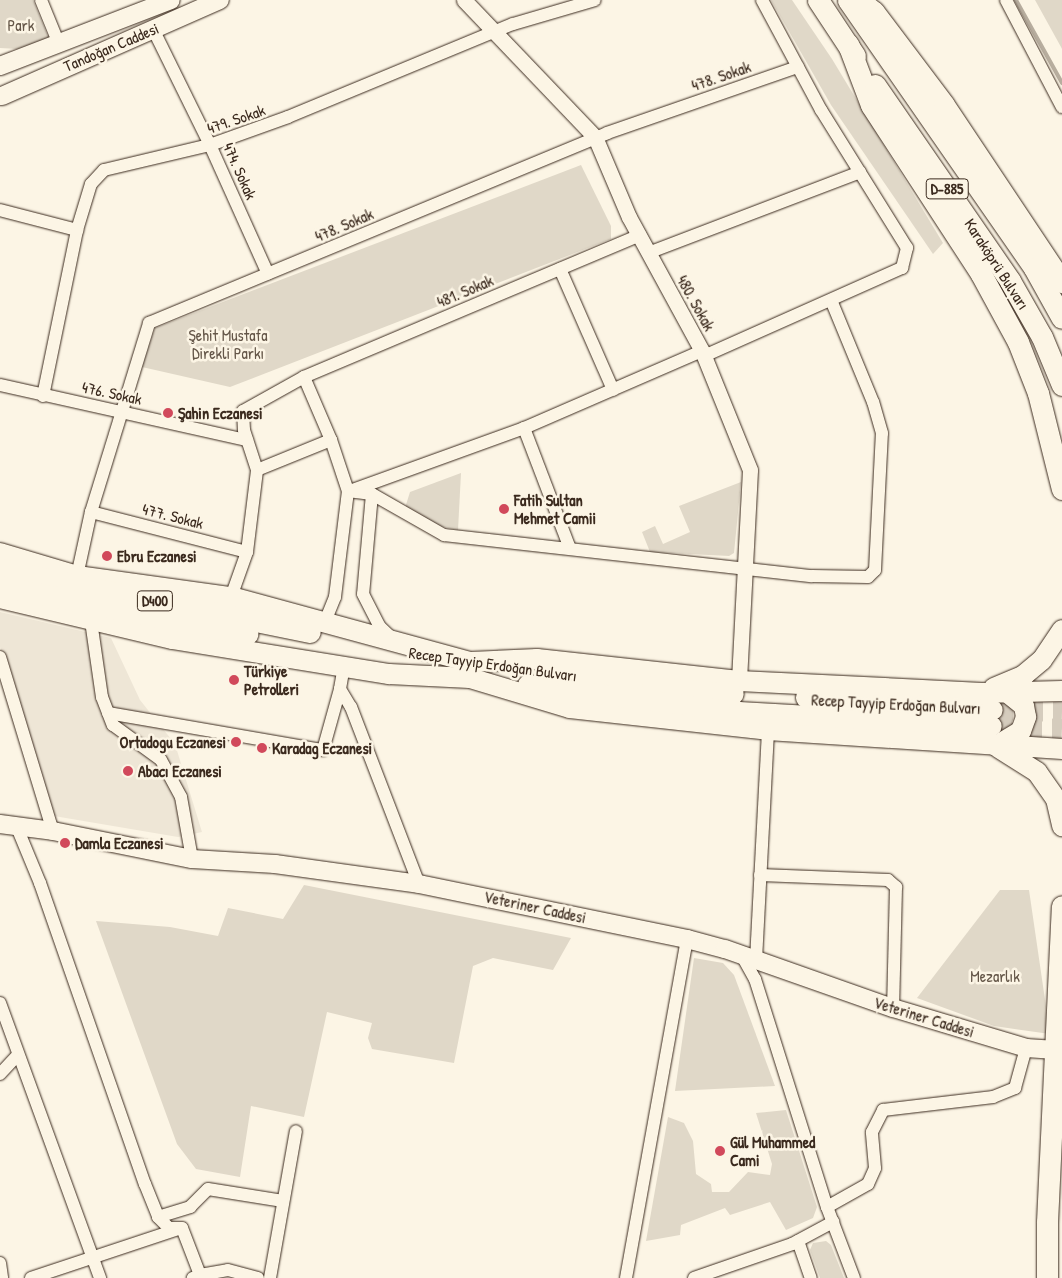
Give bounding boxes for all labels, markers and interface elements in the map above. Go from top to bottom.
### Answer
park label: Park [8,15,34,35]
street label: Tandoğan Caddesi [60,18,162,76]
street label: 478. Sokak [689,57,753,95]
street label: 479. Sokak [204,100,268,138]
street label: 474. Sokak [219,140,261,202]
road number: D-885 [924,176,970,202]
street label: 478. Sokak [312,204,376,246]
street label: Karaköprü Bulvarı [961,215,1033,313]
street label: 481. Sokak [434,271,496,311]
street label: 480. Sokak [673,272,719,334]
park label: Şehit Mustafa Direkli Parkı [188,325,268,363]
street label: 476. Sokak [80,377,144,409]
place label: Şahin Eczanesi [178,403,263,423]
marker: Şahin Eczanesi [162,407,174,419]
place label: Fatih Sultan Mehmet Camii [514,490,596,528]
street label: 477. Sokak [140,499,206,533]
marker: Fatih Sultan Mehmet Camii [498,503,510,515]
place label: Ebru Eczanesi [117,546,197,566]
marker: Ebru Eczanesi [101,550,113,562]
road number: D400 [136,588,174,614]
street label: Recep Tayyip Erdoğan Bulvarı [408,643,578,685]
place label: Türkiye Petrolleri [244,661,299,699]
marker: Türkiye Petrolleri [228,674,240,686]
street label: Recep Tayyip Erdoğan Bulvarı [811,690,981,718]
place label: Ortadogu Eczanesi [120,732,226,752]
marker: Ortadogu Eczanesi [230,736,242,748]
place label: Karadag Eczanesi [272,738,372,758]
marker: Karadag Eczanesi [256,742,268,754]
place label: Abacı Eczanesi [138,761,222,781]
marker: Abacı Eczanesi [122,765,134,777]
place label: Damla Eczanesi [75,833,164,853]
marker: Damla Eczanesi [59,837,71,849]
street label: Veteriner Caddesi [482,887,588,927]
park label: Mezarlık [970,966,1020,986]
street label: Veteriner Caddesi [871,993,977,1041]
place label: Gül Muhammed Cami [730,1132,815,1170]
marker: Gül Muhammed Cami [714,1145,726,1157]

